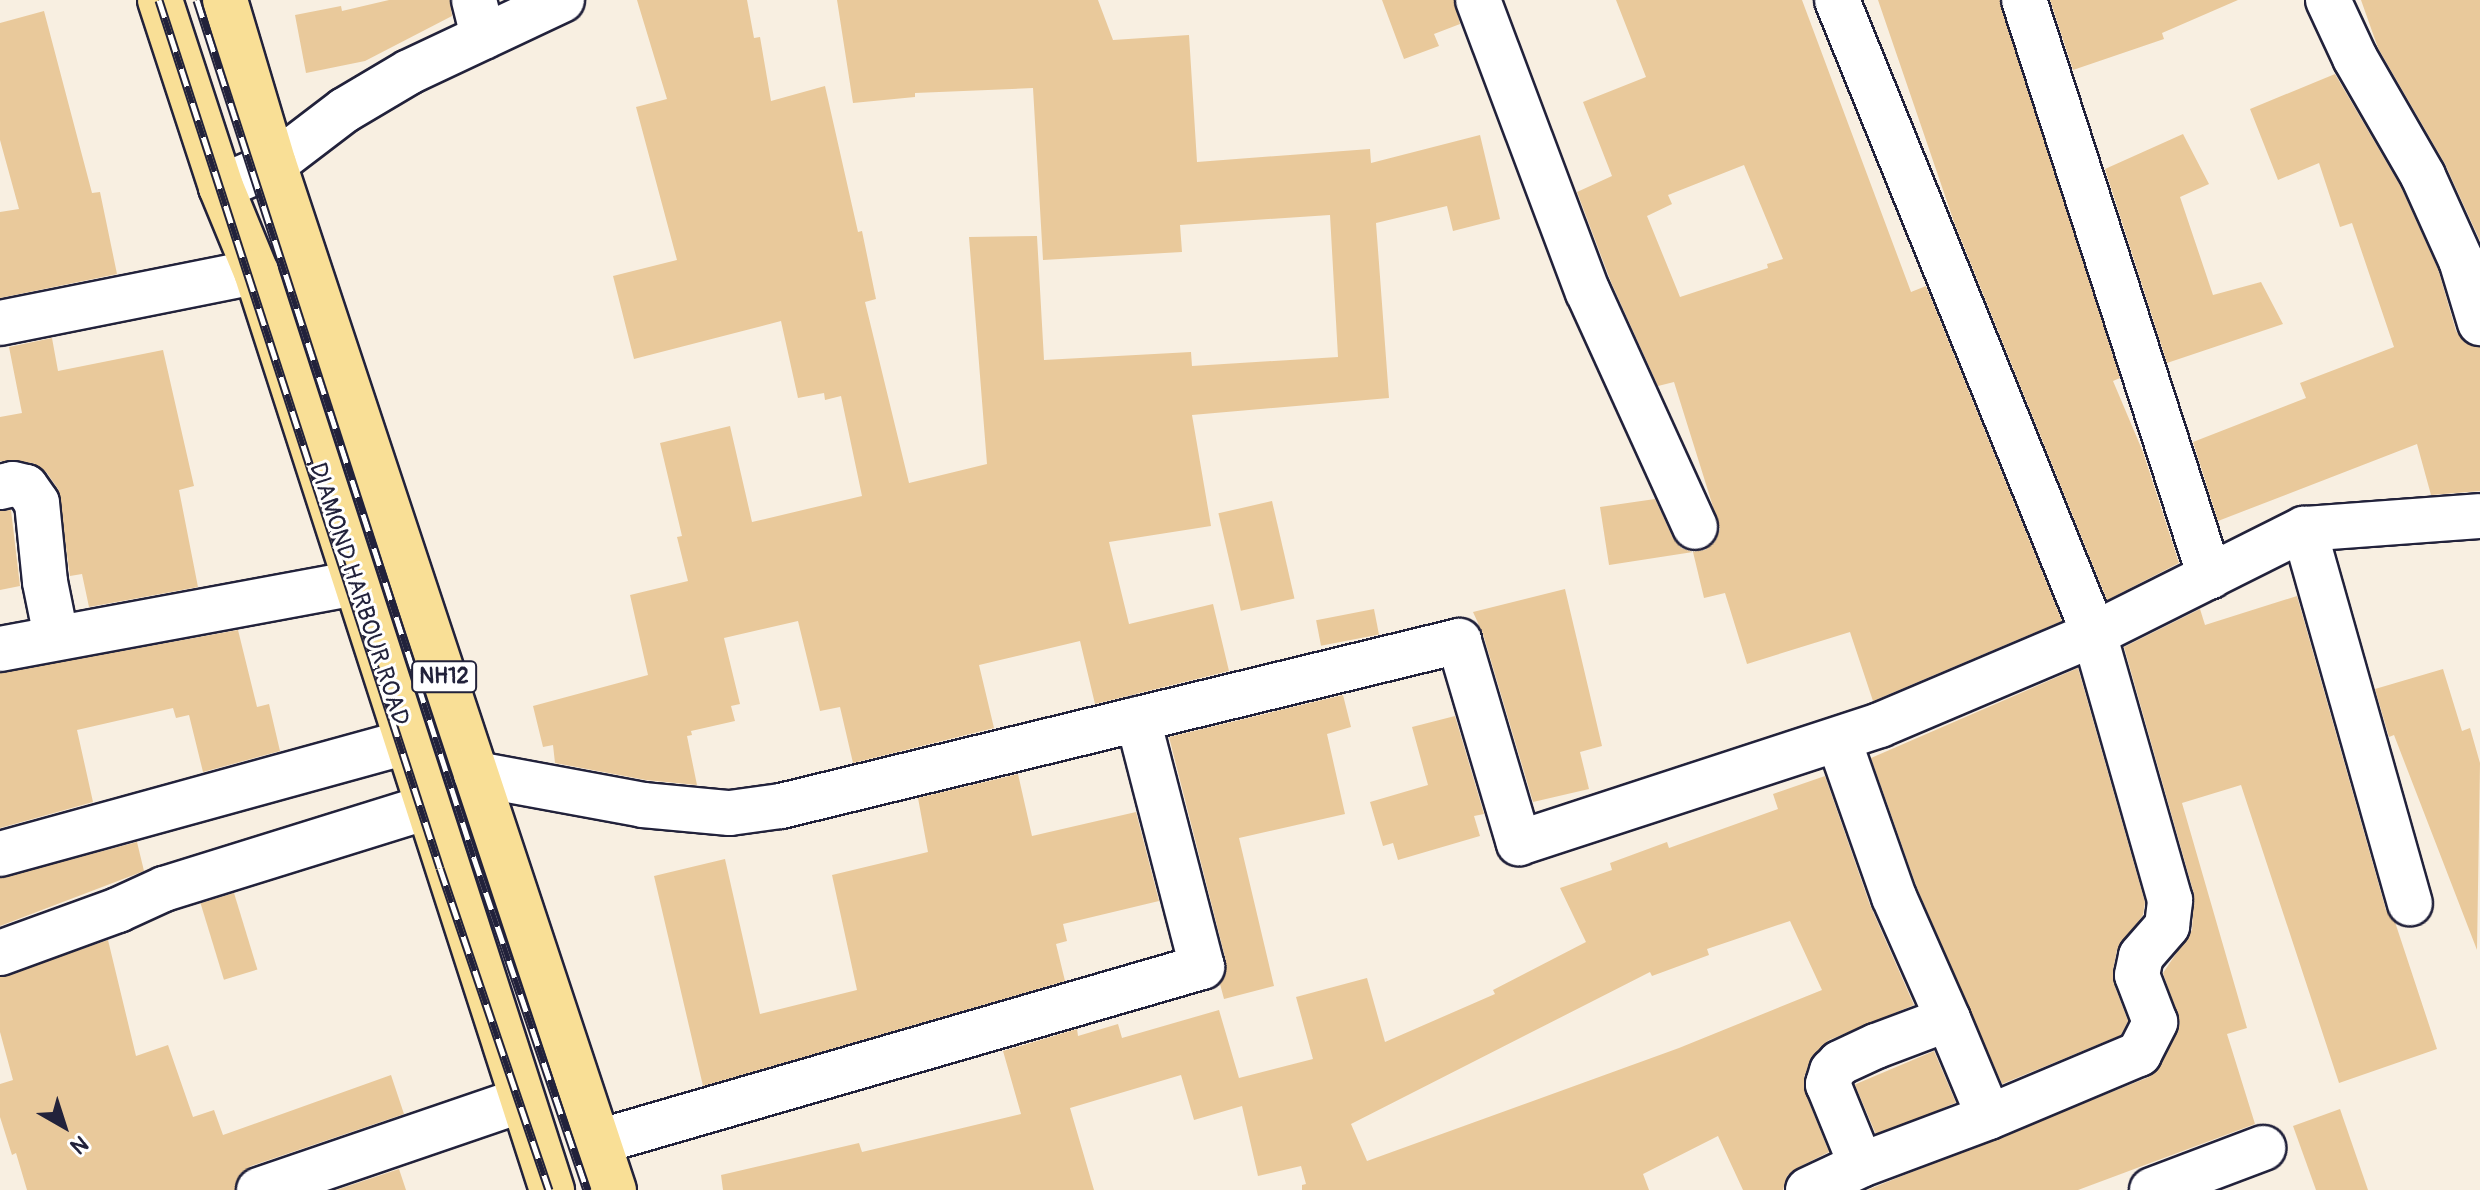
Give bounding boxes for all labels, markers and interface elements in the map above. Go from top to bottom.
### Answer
street label: DIAMOND HARBOUR ROAD [303,459,415,729]
road number: NH12 [410,659,478,695]
north arrow [24,1086,104,1166]
text: N [65,1129,94,1160]

